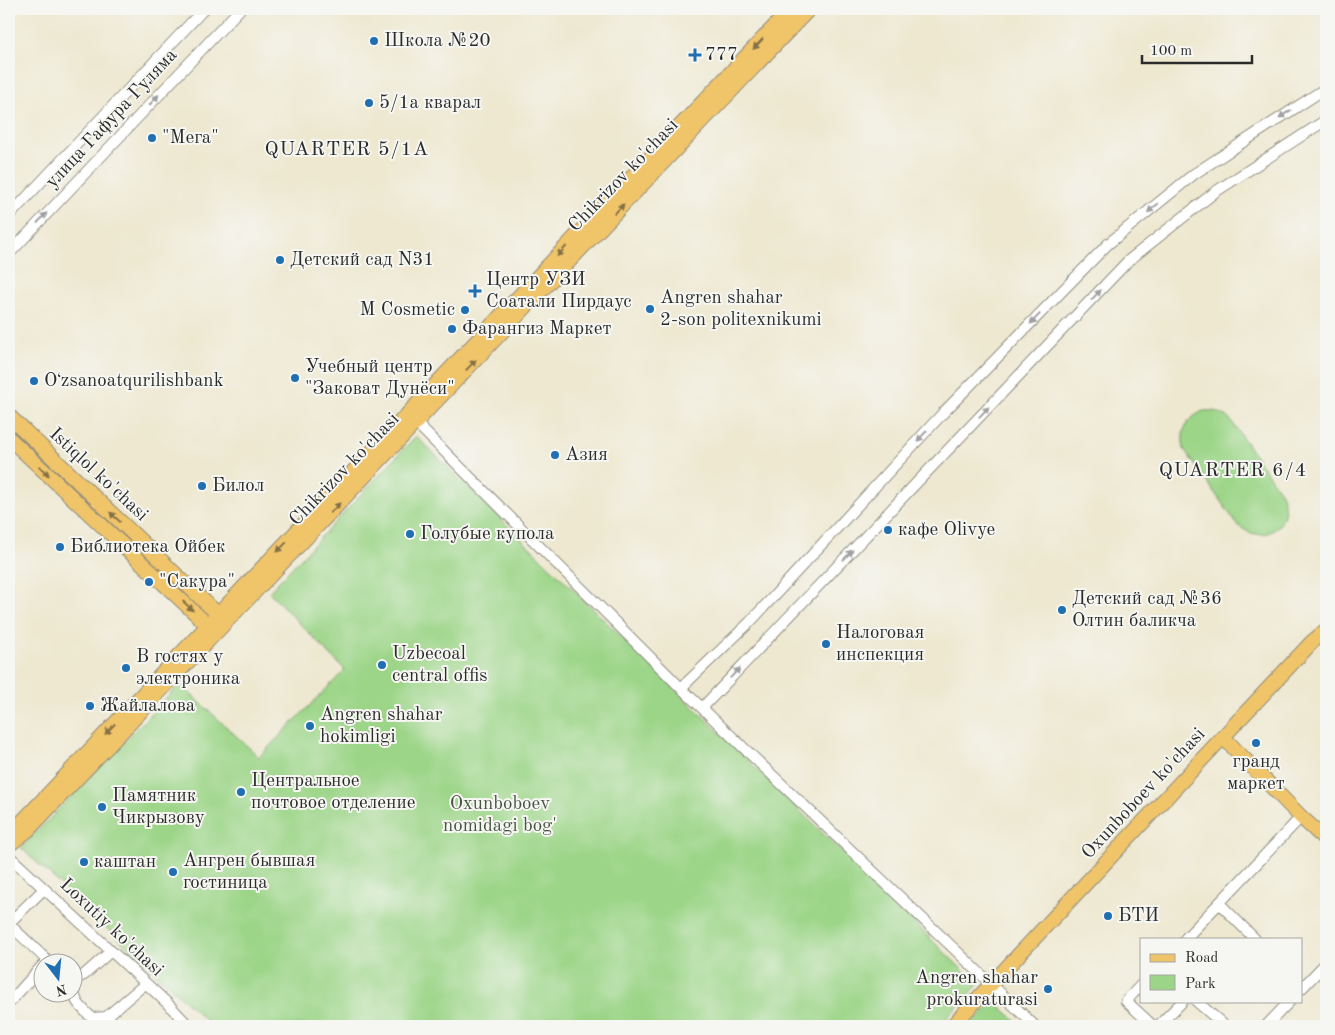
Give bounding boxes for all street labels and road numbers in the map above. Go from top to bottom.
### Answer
street label: улица Гафура Гуляма [43,45,182,192]
street label: Chikrizov ko'chasi [566,116,682,236]
street label: Chikrizov ko'chasi [287,410,403,530]
street label: Istiqlol ko'chasi [45,425,151,525]
street label: Oxunboboev ko'chasi [1079,725,1209,863]
street label: Loxutiy ko'chasi [55,875,167,981]

